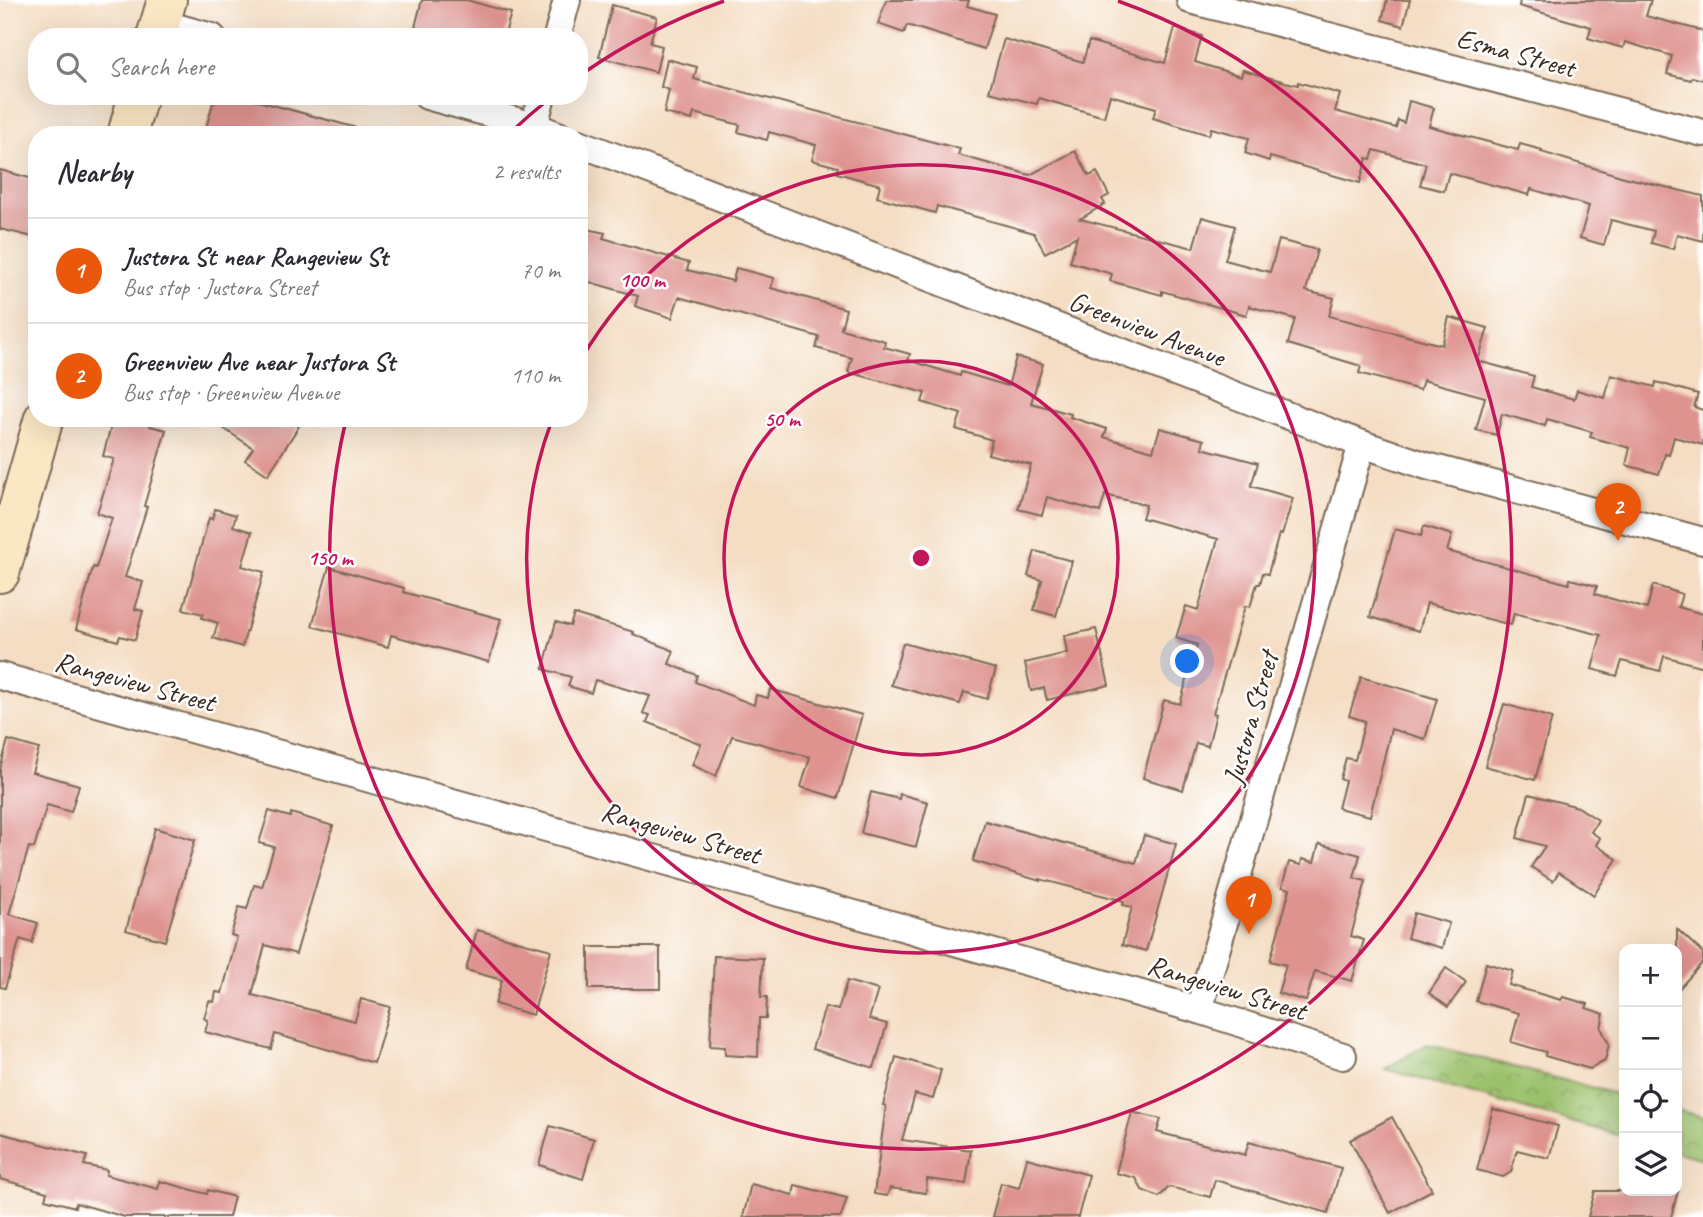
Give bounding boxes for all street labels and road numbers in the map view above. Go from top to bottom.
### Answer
street label: Esma Street [1453,20,1581,86]
street label: Greenview Avenue [1064,283,1231,375]
street label: Rangeview Street [51,643,221,720]
street label: Justora Street [1214,644,1287,790]
street label: Rangeview Street [597,793,767,873]
street label: Rangeview Street [1143,947,1313,1029]

